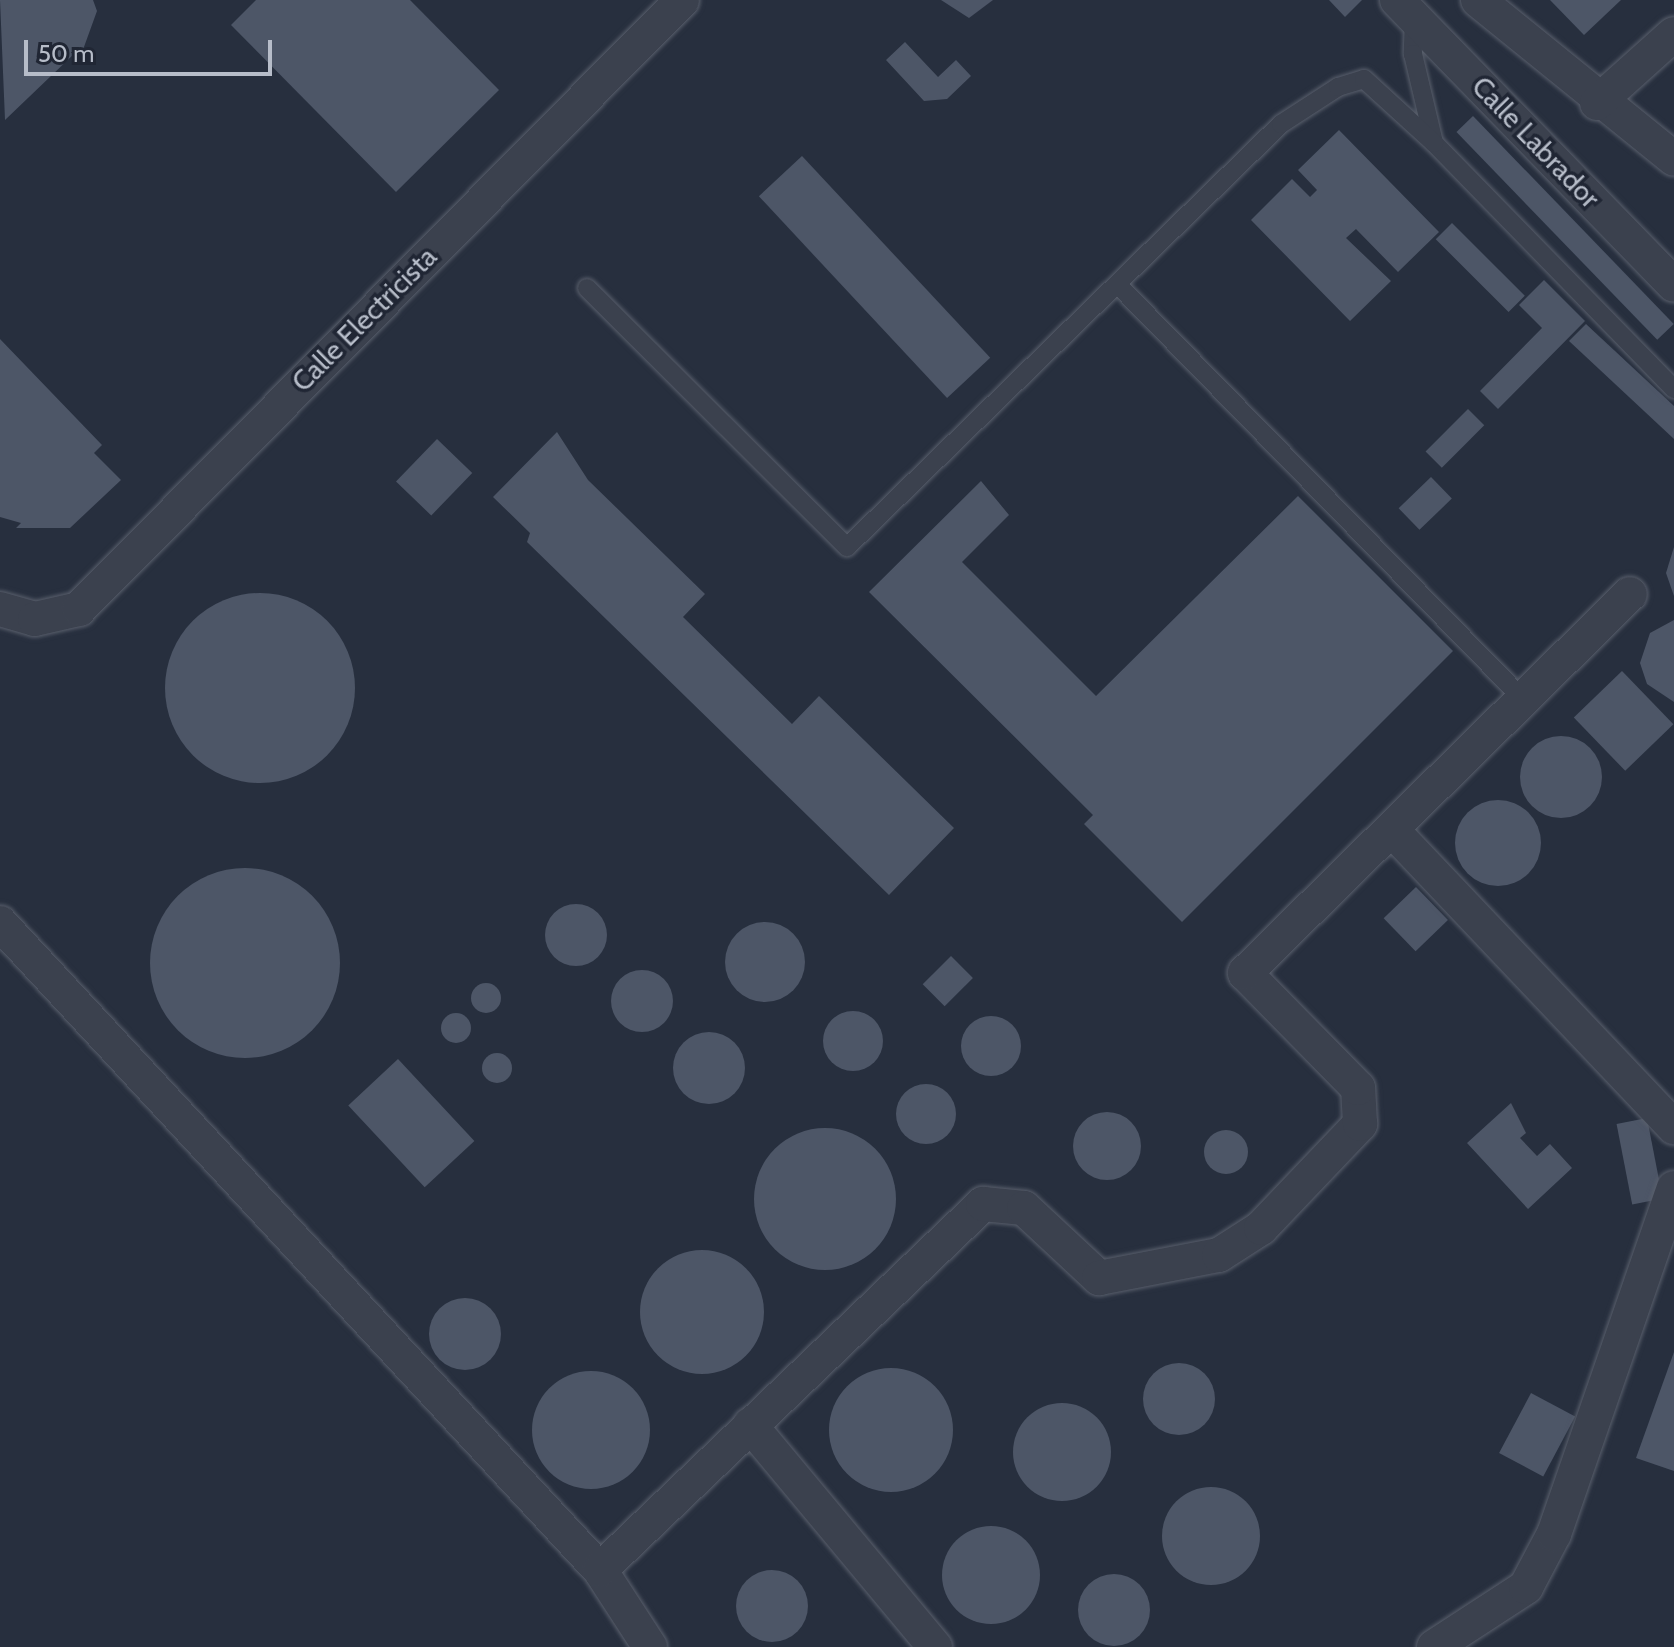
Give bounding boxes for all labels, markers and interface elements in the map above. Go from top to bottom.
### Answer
scale bar [28,24,276,74]
text: 50 m [38,39,94,68]
street label: Calle Labrador [1465,69,1607,215]
street label: Calle Electricista [285,240,443,398]

